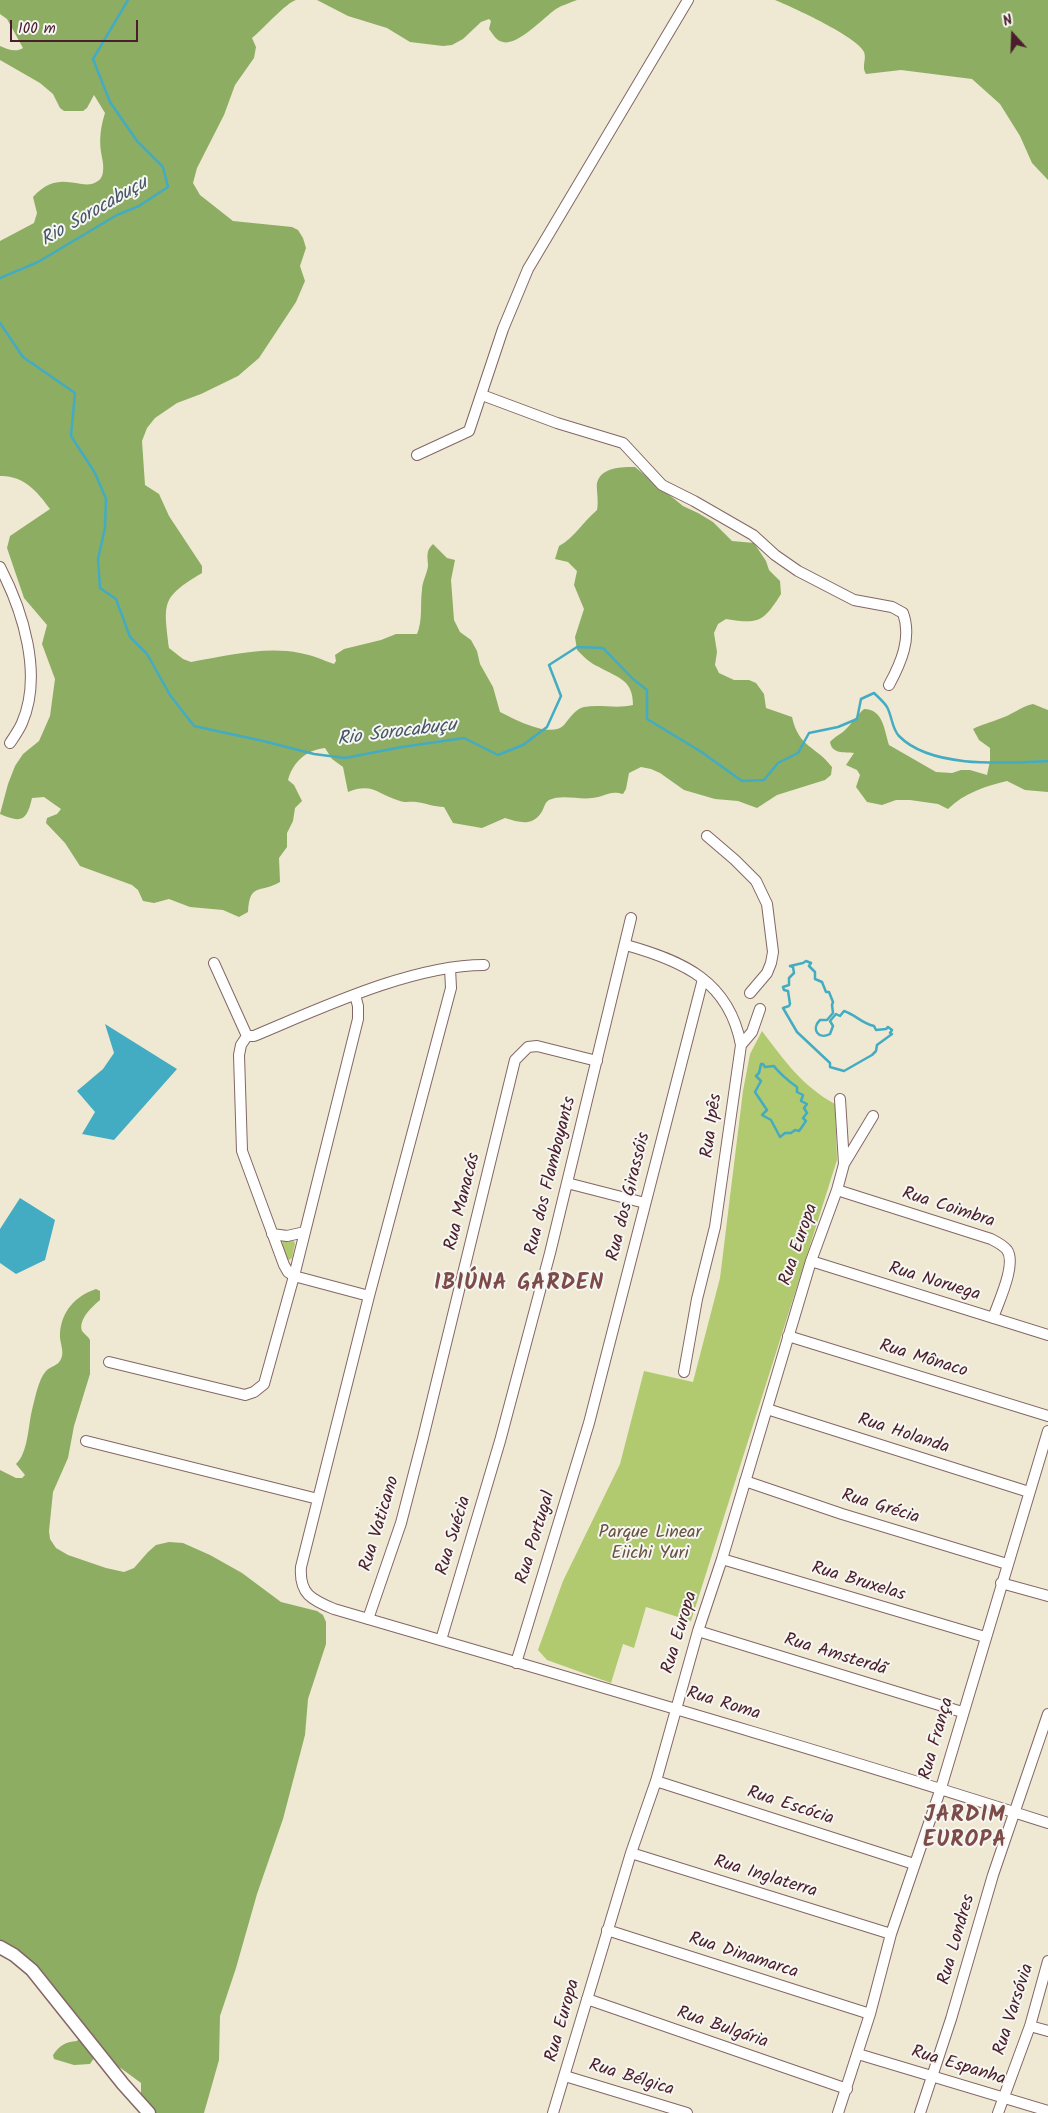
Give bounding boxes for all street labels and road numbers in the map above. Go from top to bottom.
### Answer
street label: Rua Ipês [698,1093,728,1159]
street label: Rua dos Flamboyants [522,1095,582,1257]
street label: Rua dos Girassóis [604,1130,656,1264]
street label: Rua Manacás [441,1151,487,1253]
street label: Rua Coimbra [899,1184,997,1234]
street label: Rua Europa [776,1201,824,1289]
street label: Rua Noruega [885,1259,983,1307]
street label: Rua Mônaco [876,1336,970,1384]
street label: Rua Holanda [855,1410,951,1460]
street label: Rua Vaticano [356,1474,406,1574]
street label: Rua Grécia [838,1486,922,1530]
street label: Rua Portugal [513,1489,561,1587]
street label: Rua Suécia [433,1494,477,1578]
street label: Rua Bruxelas [808,1558,908,1608]
street label: Rua Europa [658,1589,704,1677]
street label: Rua Amsterdã [781,1630,889,1682]
street label: Rua Roma [683,1684,763,1726]
street label: Rua França [916,1695,960,1783]
street label: Rua Escócia [744,1783,836,1831]
street label: Rua Inglaterra [711,1852,819,1904]
street label: Rua Londres [935,1892,981,1988]
street label: Rua Dinamarca [685,1929,801,1985]
street label: Rua Varsóvia [990,1962,1040,2058]
street label: Rua Europa [542,1977,586,2065]
street label: Rua Bulgária [674,2003,770,2055]
street label: Rua Espanha [908,2042,1008,2092]
street label: Rua Bélgica [586,2056,676,2102]

